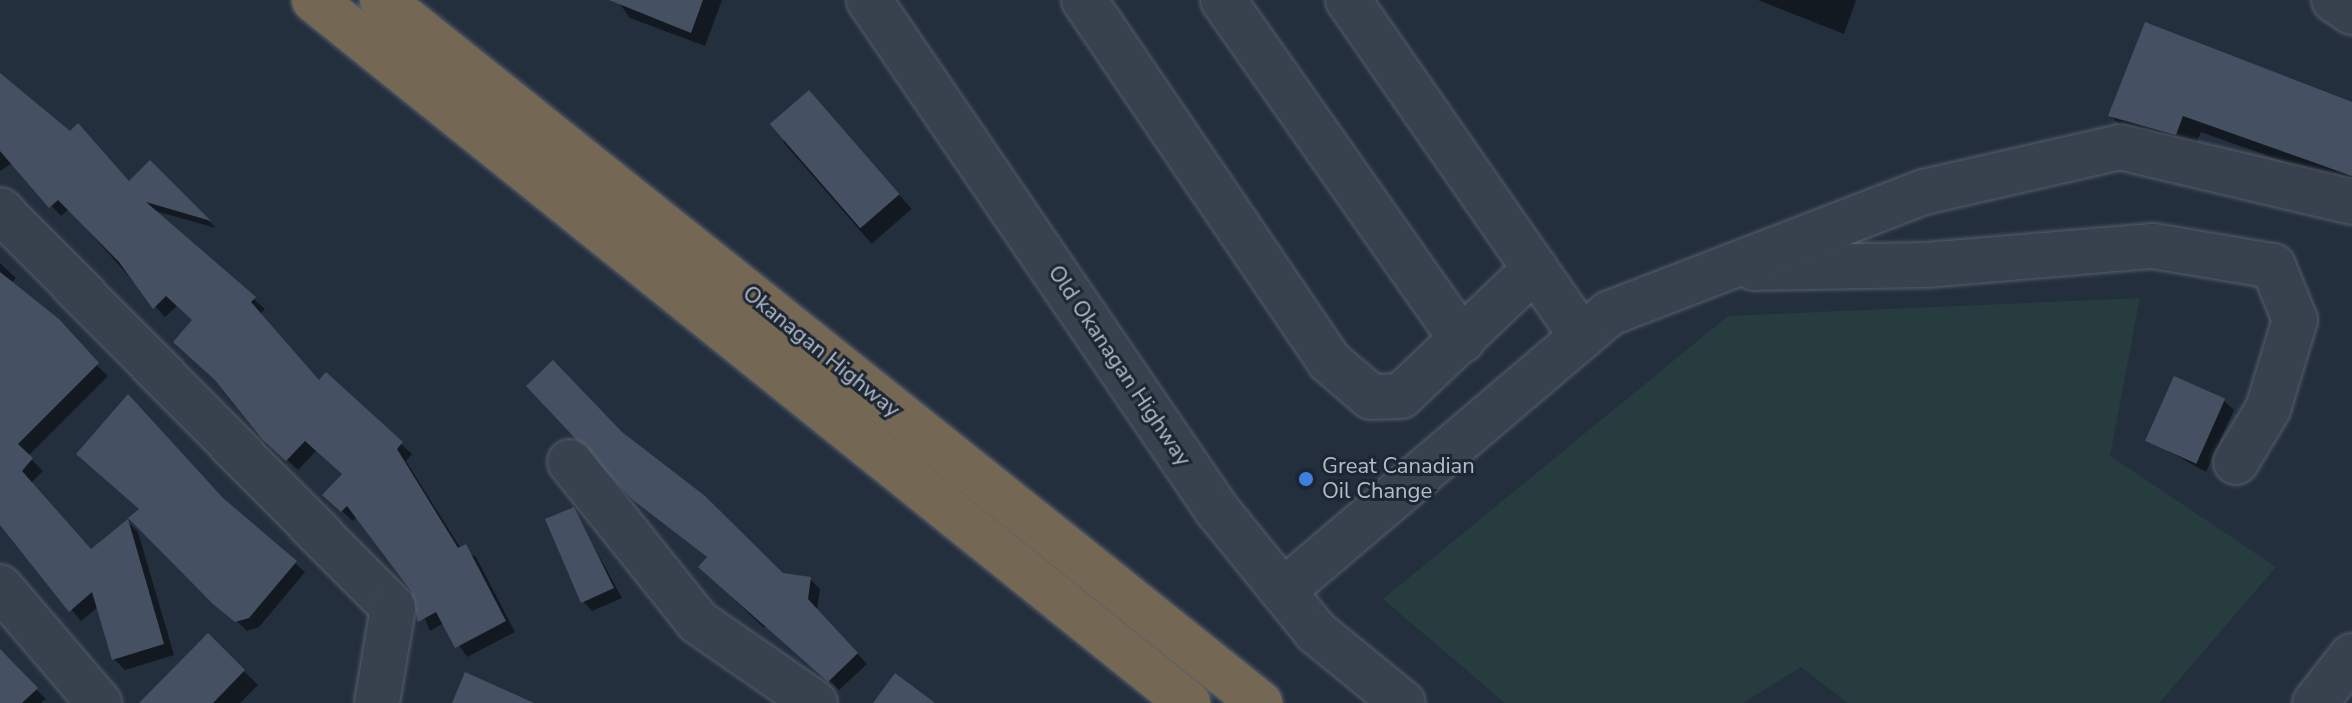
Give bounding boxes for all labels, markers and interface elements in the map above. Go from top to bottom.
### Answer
street label: Old Okanagan Highway [1042,261,1196,471]
street label: Okanagan Highway [737,281,905,423]
place label: Great Canadian Oil Change [1322,453,1475,504]
marker: Great Canadian Oil Change [1297,470,1315,488]

